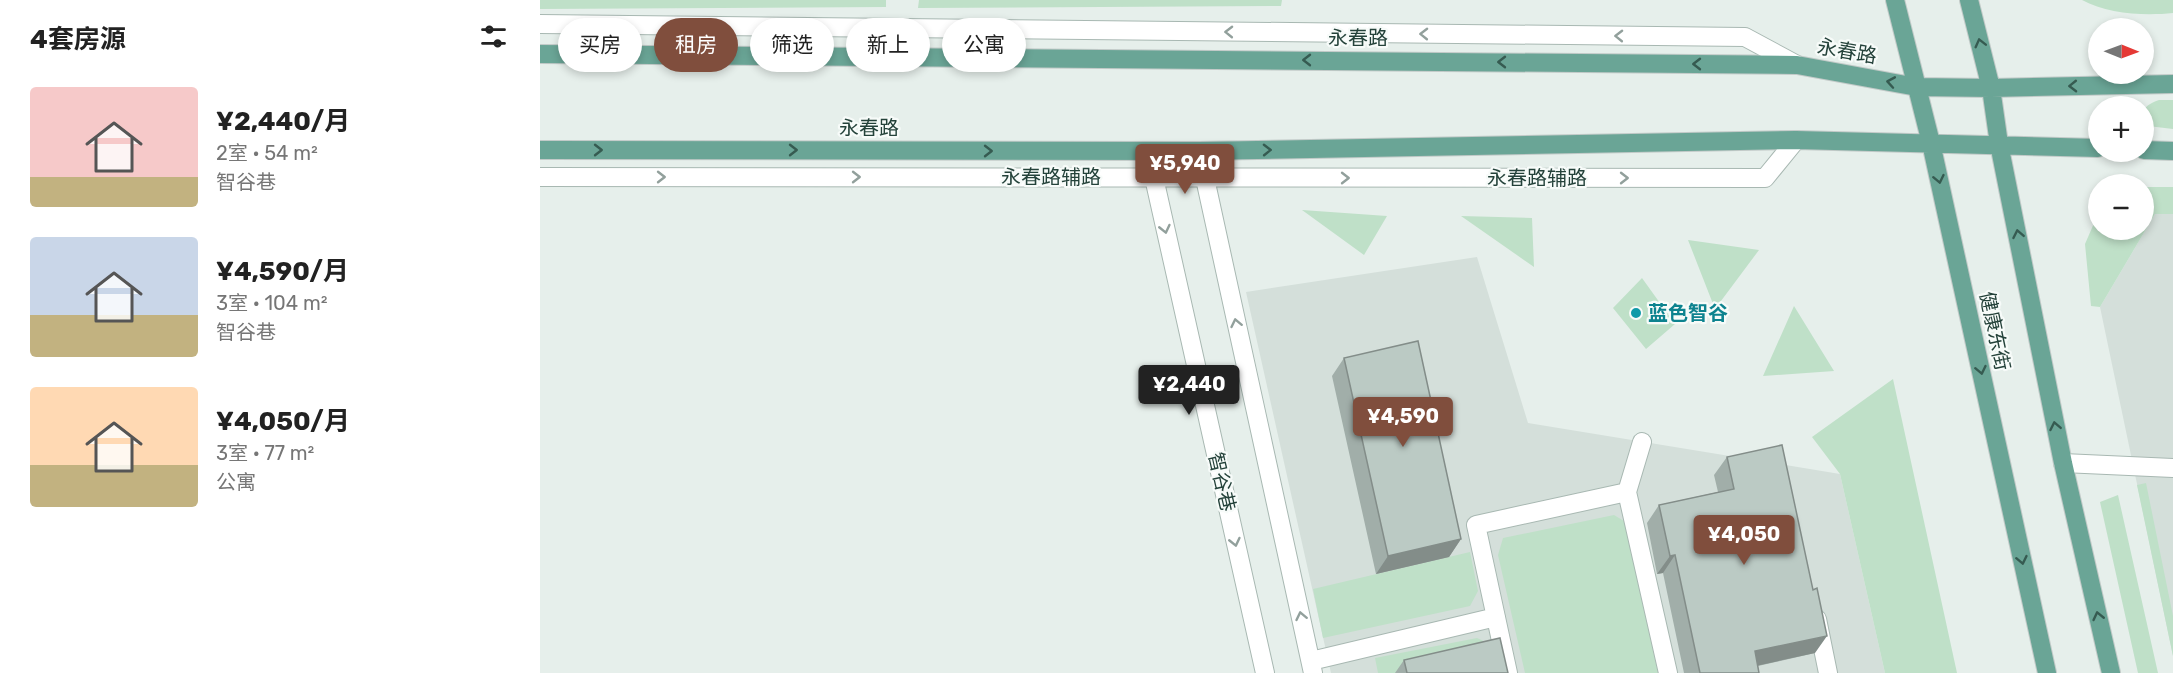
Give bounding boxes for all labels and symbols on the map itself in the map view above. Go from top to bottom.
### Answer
north arrow [2088,18,2154,84]
one-way arrow [1225,25,1234,38]
street label: 永春路 [1328,26,1388,50]
one-way arrow [1420,28,1429,40]
one-way arrow [1615,30,1624,42]
street label: 永春路 [1815,34,1879,68]
one-way arrow [1974,38,1987,48]
one-way arrow [1303,54,1312,67]
one-way arrow [1498,56,1507,68]
one-way arrow [1693,58,1702,70]
one-way arrow [1886,76,1896,89]
one-way arrow [2068,80,2077,92]
street label: 永春路 [839,116,899,140]
one-way arrow [1263,143,1272,156]
one-way arrow [594,144,603,156]
one-way arrow [789,144,798,156]
pin: ¥5,940 [1136,144,1234,195]
one-way arrow [984,145,993,157]
street label: 永春路辅路 [1001,165,1101,189]
street label: 永春路辅路 [1487,166,1587,190]
one-way arrow [657,171,666,183]
one-way arrow [852,171,861,183]
one-way arrow [1341,172,1350,184]
one-way arrow [1620,172,1629,184]
one-way arrow [1932,174,1945,184]
one-way arrow [1158,223,1171,233]
one-way arrow [2012,230,2025,240]
street label: 健康东街 [1975,289,2015,373]
place label: 蓝色智谷 [1648,301,1728,325]
marker: 蓝色智谷 [1629,306,1643,320]
one-way arrow [1231,318,1244,328]
one-way arrow [1973,364,1986,374]
pin: ¥2,440 [1140,365,1238,416]
pin: ¥4,590 [1354,397,1452,448]
one-way arrow [2049,421,2062,431]
street label: 智谷巷 [1204,450,1240,514]
pin: ¥4,050 [1695,515,1793,566]
one-way arrow [1228,537,1241,547]
one-way arrow [2015,555,2028,565]
one-way arrow [1295,611,1308,621]
one-way arrow [2092,611,2105,621]

